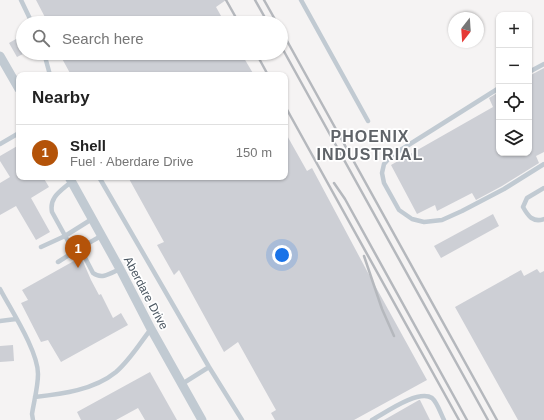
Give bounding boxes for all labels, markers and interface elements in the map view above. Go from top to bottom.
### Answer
north arrow [448,12,484,48]
map controls [496,12,532,156]
button: + [496,12,532,48]
search box [16,16,288,60]
icon: search [30,27,52,49]
text: Search here [62,30,144,47]
button: − [496,48,532,84]
button: locate [496,84,532,120]
text: Nearby [32,88,90,107]
button: layers [496,120,532,156]
district label: PHOENIX INDUSTRIAL [317,128,423,163]
text: Shell [70,137,106,154]
text: 1 [41,145,49,160]
text: 150 m [236,145,272,160]
text: Fuel · Aberdare Drive [70,154,194,169]
pin: 1 [65,235,91,268]
your location [272,245,292,265]
street label: Aberdare Drive [121,254,171,332]

